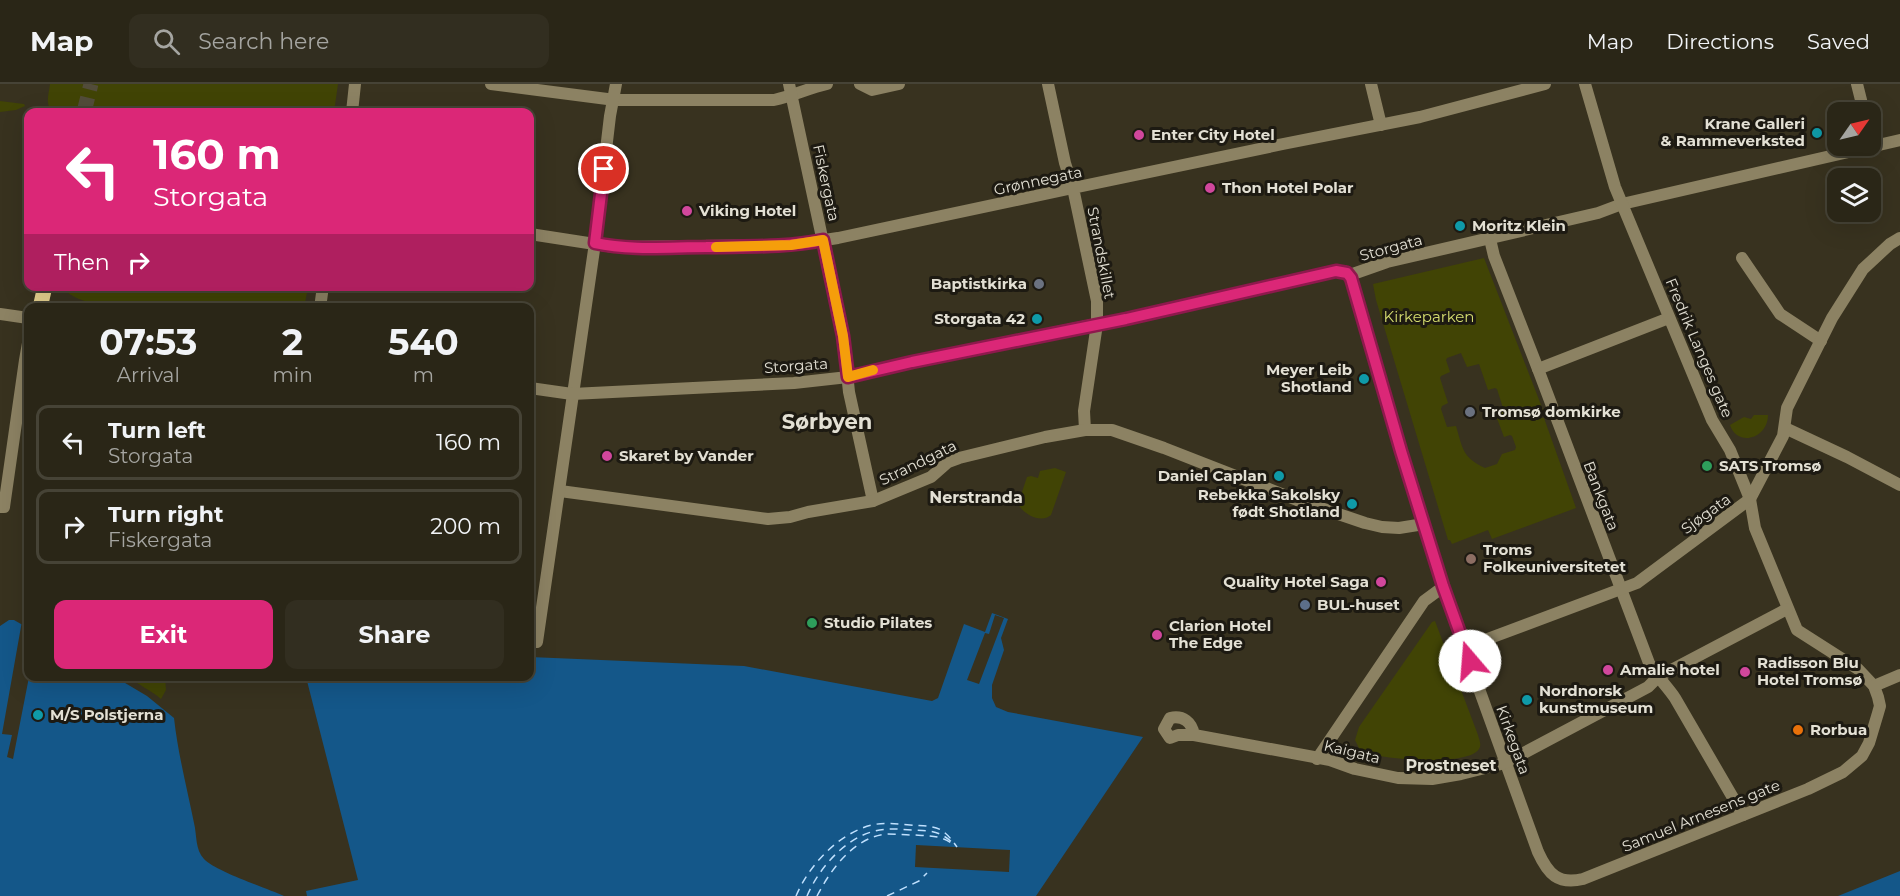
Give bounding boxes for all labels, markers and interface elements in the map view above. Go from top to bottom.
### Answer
search box [129,14,549,68]
text: Map [30,24,93,58]
icon: search [150,25,183,58]
text: Search here [198,28,329,55]
text: Map [1587,29,1633,54]
text: Directions [1666,29,1774,54]
text: Saved [1807,29,1870,54]
north arrow [1827,102,1881,156]
map controls [1827,102,1881,222]
place label: Krane Galleri & Rammeverksted [1661,114,1805,150]
place label: Enter City Hotel [1151,125,1275,144]
marker: Krane Galleri & Rammeverksted [1810,126,1824,140]
text: 160 m [153,128,281,180]
marker: Enter City Hotel [1132,128,1146,142]
icon: left [54,132,132,210]
pin [578,143,629,194]
street label: Fiskergata [809,143,844,223]
icon: arrive [587,152,620,185]
street label: Grønnegata [992,162,1084,199]
button: layers [1827,168,1881,222]
place label: Thon Hotel Polar [1222,178,1354,197]
text: Storgata [153,180,268,213]
marker: Thon Hotel Polar [1203,181,1217,195]
place label: Viking Hotel [698,201,796,220]
marker: Viking Hotel [680,204,694,218]
street label: Strandskillet [1083,205,1120,301]
place label: Moritz Klein [1472,216,1566,235]
marker: Moritz Klein [1453,219,1467,233]
street label: Storgata [1357,230,1424,265]
icon: right [122,246,155,279]
text: Then [54,249,110,276]
place label: Baptistkirka [931,274,1027,293]
street label: Fredrik Langes gate [1661,275,1737,420]
marker: Baptistkirka [1032,277,1046,291]
park label: Kirkeparken [1383,307,1475,326]
place label: Storgata 42 [934,309,1025,328]
marker: Storgata 42 [1030,312,1044,326]
text: 07:53 [99,320,197,364]
text: 2 [282,320,303,364]
text: 540 [388,320,459,364]
street label: Storgata [763,354,829,377]
place label: Meyer Leib Shotland [1266,360,1352,396]
text: Arrival [117,363,180,387]
text: min [273,363,313,387]
text: m [413,363,434,387]
marker: Meyer Leib Shotland [1357,372,1371,386]
place label: Tromsø domkirke [1482,402,1621,421]
marker: Tromsø domkirke [1463,405,1477,419]
district label: Sørbyen [782,409,872,434]
text: Turn left [108,417,206,444]
icon: left [57,426,90,459]
text: 160 m [436,429,501,456]
street label: Strandgata [876,436,960,489]
text: Storgata [108,444,193,468]
place label: Skaret by Vander [619,446,754,465]
marker: Skaret by Vander [600,449,614,463]
place label: SATS Tromsø [1719,456,1822,475]
street label: Bankgata [1580,458,1623,533]
marker: SATS Tromsø [1700,459,1714,473]
place label: Daniel Caplan [1158,466,1267,485]
marker: Daniel Caplan [1272,469,1286,483]
place label: Rebekka Sakolsky født Shotland [1198,485,1341,521]
district label: Nerstranda [929,488,1023,507]
street label: Sjøgata [1677,489,1734,538]
marker: Rebekka Sakolsky født Shotland [1345,497,1359,511]
text: Turn right [108,501,223,528]
icon: right [57,510,90,543]
text: 200 m [430,513,501,540]
text: Fiskergata [108,528,212,552]
place label: Troms Folkeuniversitetet [1483,540,1626,576]
marker: Troms Folkeuniversitetet [1464,552,1478,566]
place label: Quality Hotel Saga [1223,572,1369,591]
marker: Quality Hotel Saga [1374,575,1388,589]
place label: BUL-huset [1317,595,1400,614]
marker: BUL-huset [1298,598,1312,612]
button: Exit [54,600,273,669]
button: Share [285,600,504,669]
place label: Studio Pilates [824,613,932,632]
marker: Studio Pilates [805,616,819,630]
place label: Clarion Hotel The Edge [1169,616,1271,652]
marker: Clarion Hotel The Edge [1150,628,1164,642]
position arrow [1438,629,1502,693]
place label: Radisson Blu Hotel Tromsø [1757,653,1862,689]
place label: Amalie hotel [1619,660,1720,679]
marker: Amalie hotel [1601,663,1615,677]
marker: Radisson Blu Hotel Tromsø [1738,665,1752,679]
place label: Nordnorsk kunstmuseum [1539,681,1653,717]
marker: Nordnorsk kunstmuseum [1520,693,1534,707]
street label: Kirkegata [1492,703,1535,777]
place label: M/S Polstjerna [50,705,163,724]
marker: M/S Polstjerna [31,708,45,722]
place label: Rorbua [1810,720,1867,739]
marker: Rorbua [1791,723,1805,737]
street label: Kaigata [1322,735,1382,768]
district label: Prostneset [1405,756,1497,775]
street label: Samuel Arnesens gate [1619,775,1783,856]

